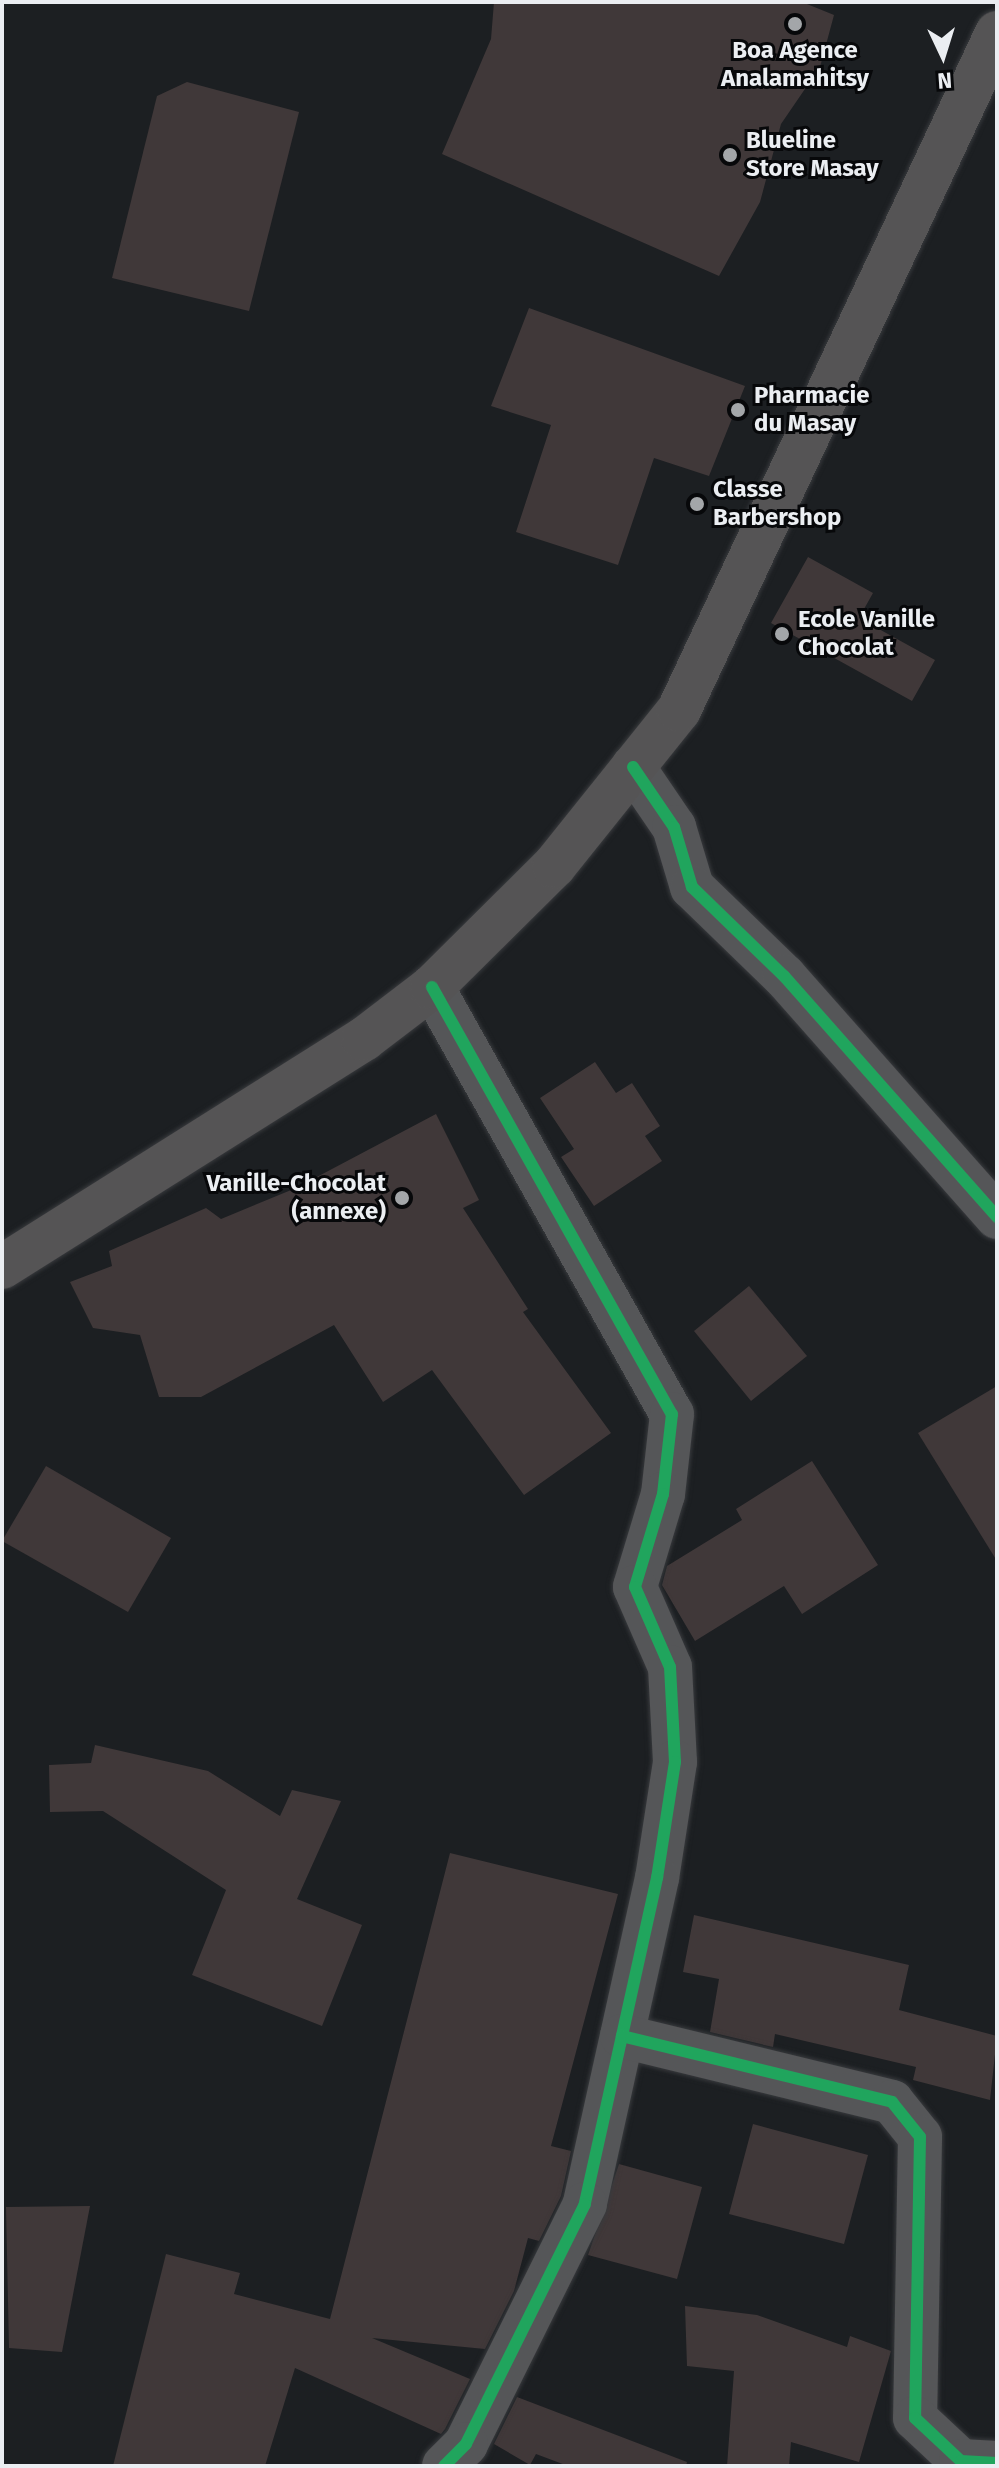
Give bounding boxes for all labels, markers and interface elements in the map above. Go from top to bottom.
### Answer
marker: Boa Agence Analamahitsy [786,15,804,33]
north arrow [903,16,983,96]
place label: Boa Agence Analamahitsy [721,37,869,93]
text: N [936,66,953,94]
place label: Blueline Store Masay [746,127,879,183]
marker: Blueline Store Masay [721,146,739,164]
place label: Pharmacie du Masay [754,382,869,438]
marker: Pharmacie du Masay [729,401,747,419]
place label: Classe Barbershop [713,476,841,532]
marker: Classe Barbershop [688,495,706,513]
place label: Ecole Vanille Chocolat [798,606,935,662]
marker: Ecole Vanille Chocolat [773,625,791,643]
place label: Vanille-Chocolat (annexe) [206,1170,386,1226]
marker: Vanille-Chocolat (annexe) [393,1189,411,1207]

